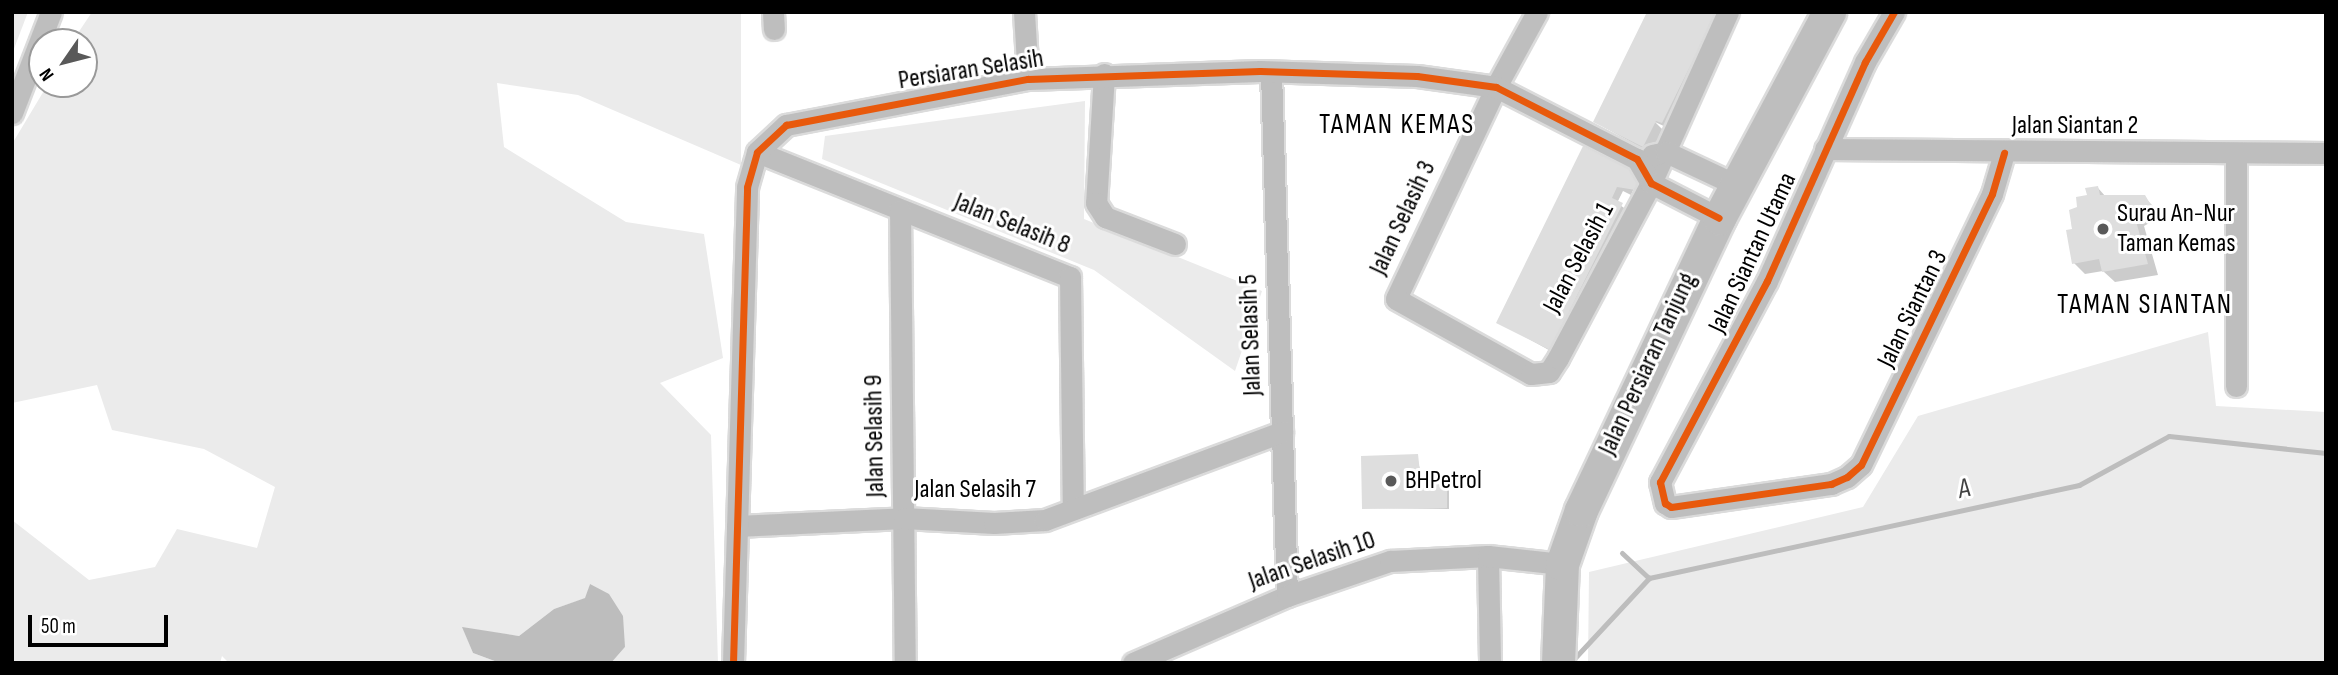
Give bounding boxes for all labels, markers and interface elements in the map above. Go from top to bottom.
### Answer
north arrow [28,28,98,98]
street label: Persiaran Selasih [896,43,1046,97]
text: N [35,63,59,85]
district label: TAMAN KEMAS [1320,108,1474,142]
street label: Jalan Siantan 2 [2012,110,2138,142]
street label: Jalan Selasih 3 [1363,156,1443,280]
street label: Jalan Siantan Utama [1702,168,1804,338]
street label: Jalan Selasih 8 [949,187,1075,261]
street label: Jalan Selasih 1 [1537,198,1621,318]
place label: Surau An-Nur Taman Kemas [2117,198,2236,260]
marker: Surau An-Nur Taman Kemas [2095,221,2111,237]
street label: Jalan Siantan 3 [1871,245,1955,373]
street label: Jalan Persiaran Tanjung [1592,268,1704,460]
street label: Jalan Selasih 5 [1233,274,1269,396]
district label: TAMAN SIANTAN [2059,288,2231,322]
street label: Jalan Selasih 9 [858,374,892,498]
place label: BHPetrol [1405,465,1482,497]
water label: A [1955,471,1973,507]
marker: BHPetrol [1383,473,1399,489]
street label: Jalan Selasih 7 [914,474,1036,506]
street label: Jalan Selasih 10 [1245,525,1379,597]
scale bar [32,602,172,646]
text: 50 m [41,614,76,639]

